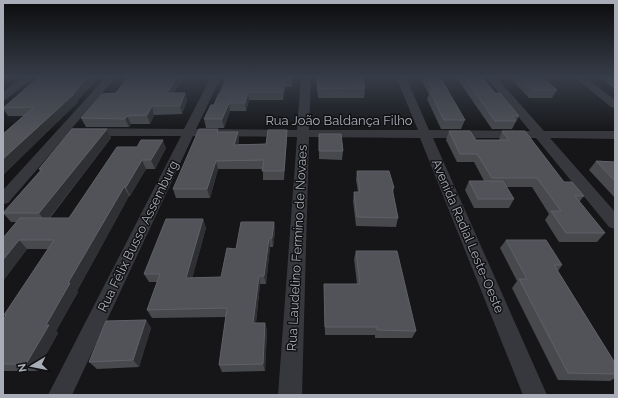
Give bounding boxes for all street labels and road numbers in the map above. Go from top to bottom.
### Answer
street label: Rua João Baldança Filho [265,113,413,128]
street label: Rua Laudelino Fermino de Novaes [284,144,310,352]
street label: Avenida Radial Leste-Oeste [429,157,507,316]
street label: Rua Félix Busso Assemburg [95,158,181,314]

